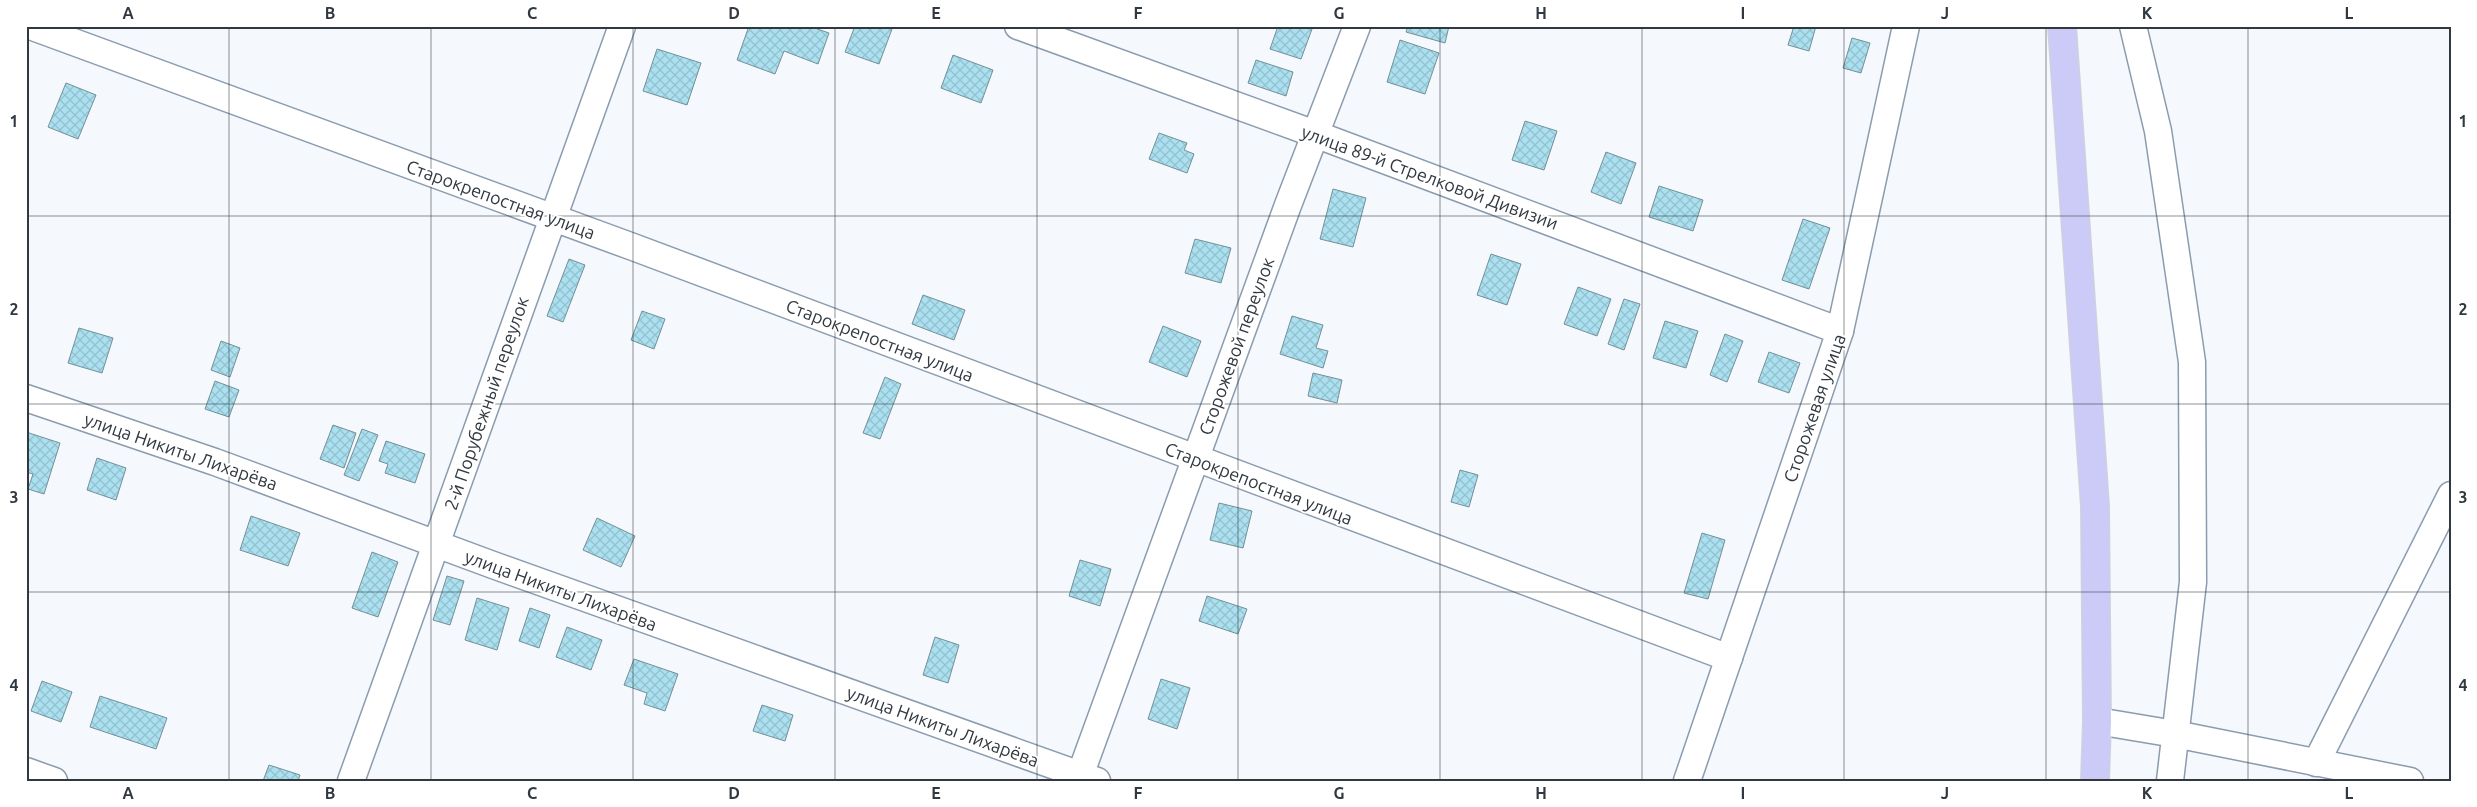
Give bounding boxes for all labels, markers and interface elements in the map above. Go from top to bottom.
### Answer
text: A [122,4,134,22]
text: B [325,4,335,22]
text: C [527,4,537,22]
text: D [728,4,740,22]
text: E [931,4,941,22]
text: F [1134,4,1143,22]
text: G [1333,4,1345,22]
text: H [1535,4,1547,22]
text: I [1741,4,1745,22]
text: J [1941,4,1949,22]
text: K [2142,4,2153,22]
text: L [2345,4,2354,22]
text: 1 [9,112,19,130]
text: 1 [2458,112,2468,130]
street label: улица 89-й Стрелковой Дивизии [1299,121,1561,233]
street label: Старокрепостная улица [404,156,598,242]
street label: Сторожевой переулок [1194,254,1278,438]
street label: 2-й Порубежный переулок [440,294,532,512]
street label: Старокрепостная улица [784,295,976,385]
text: 2 [9,300,19,318]
text: 2 [2458,300,2468,318]
street label: Сторожевая улица [1779,331,1849,485]
street label: улица Никиты Лихарёва [82,408,280,494]
street label: Старокрепостная улица [1163,438,1355,528]
text: 3 [9,488,19,506]
text: 3 [2458,488,2468,506]
street label: улица Никиты Лихарёва [462,546,660,634]
text: 4 [9,676,19,694]
text: 4 [2458,676,2468,694]
street label: улица Никиты Лихарёва [844,682,1042,770]
text: A [122,784,134,802]
text: B [325,784,335,802]
text: C [527,784,537,802]
text: D [728,784,740,802]
text: E [931,784,941,802]
text: F [1134,784,1143,802]
text: G [1333,784,1345,802]
text: H [1535,784,1547,802]
text: I [1741,784,1745,802]
text: J [1941,784,1949,802]
text: K [2142,784,2153,802]
text: L [2345,784,2354,802]

